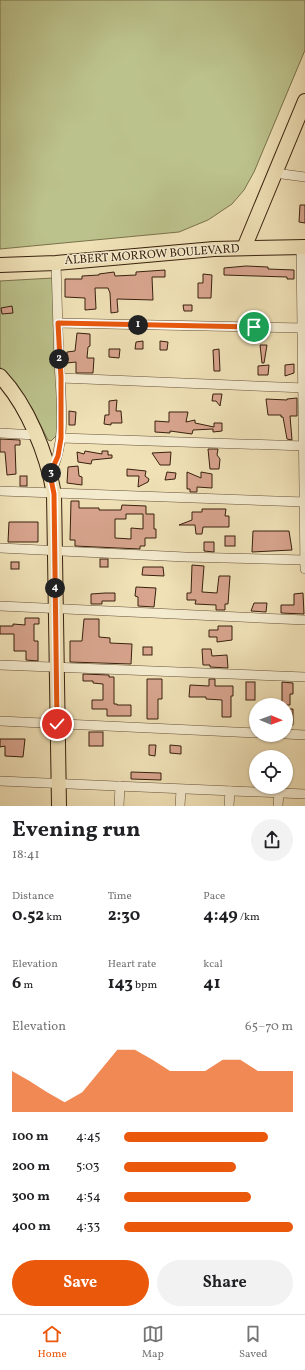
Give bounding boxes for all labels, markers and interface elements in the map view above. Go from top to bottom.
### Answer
street label: ALBERT MORROW BOULEVARD [64,241,240,269]
pin [237,310,271,344]
pin: 1 [128,315,148,335]
icon: arrive [243,316,265,338]
text: 1 [136,317,140,332]
pin: 2 [49,349,69,369]
text: 2 [56,351,62,366]
pin: 3 [41,463,61,483]
text: 3 [48,465,54,480]
pin: 4 [45,578,65,598]
text: 4 [52,580,58,595]
north arrow [249,698,293,742]
map controls [249,698,293,794]
pin [40,707,74,741]
icon: check [46,713,68,735]
button: locate [249,750,293,794]
text: Evening run [12,815,141,846]
button: share [251,819,293,861]
text: 18:41 [12,846,40,864]
text: Distance [12,889,54,904]
text: Time [108,889,132,904]
text: Pace [203,889,225,904]
text: 0.52 [12,904,44,927]
text: 2:30 [108,904,140,927]
text: 4:49 [203,904,238,927]
text: km [44,910,62,925]
text: /km [238,910,260,925]
text: Elevation [12,957,58,972]
text: Heart rate [108,957,156,972]
text: kcal [203,957,223,972]
text: 6 [12,972,21,995]
text: 143 [108,972,133,995]
text: 41 [203,972,220,995]
text: m [21,978,33,993]
text: bpm [133,978,157,993]
text: Elevation [12,1018,66,1036]
text: 65–70 m [245,1018,293,1036]
text: 100 m [12,1128,49,1146]
text: 4:45 [76,1128,100,1146]
text: 200 m [12,1158,50,1176]
text: 5:03 [76,1158,99,1176]
text: 300 m [12,1188,50,1206]
text: 4:54 [76,1188,101,1206]
text: 400 m [12,1218,51,1236]
text: 4:33 [76,1218,100,1236]
button: Save [12,1260,149,1306]
button: Share [157,1260,293,1306]
tab: Home [38,1323,67,1362]
tab: Map [142,1323,164,1362]
tab: Saved [239,1323,267,1362]

